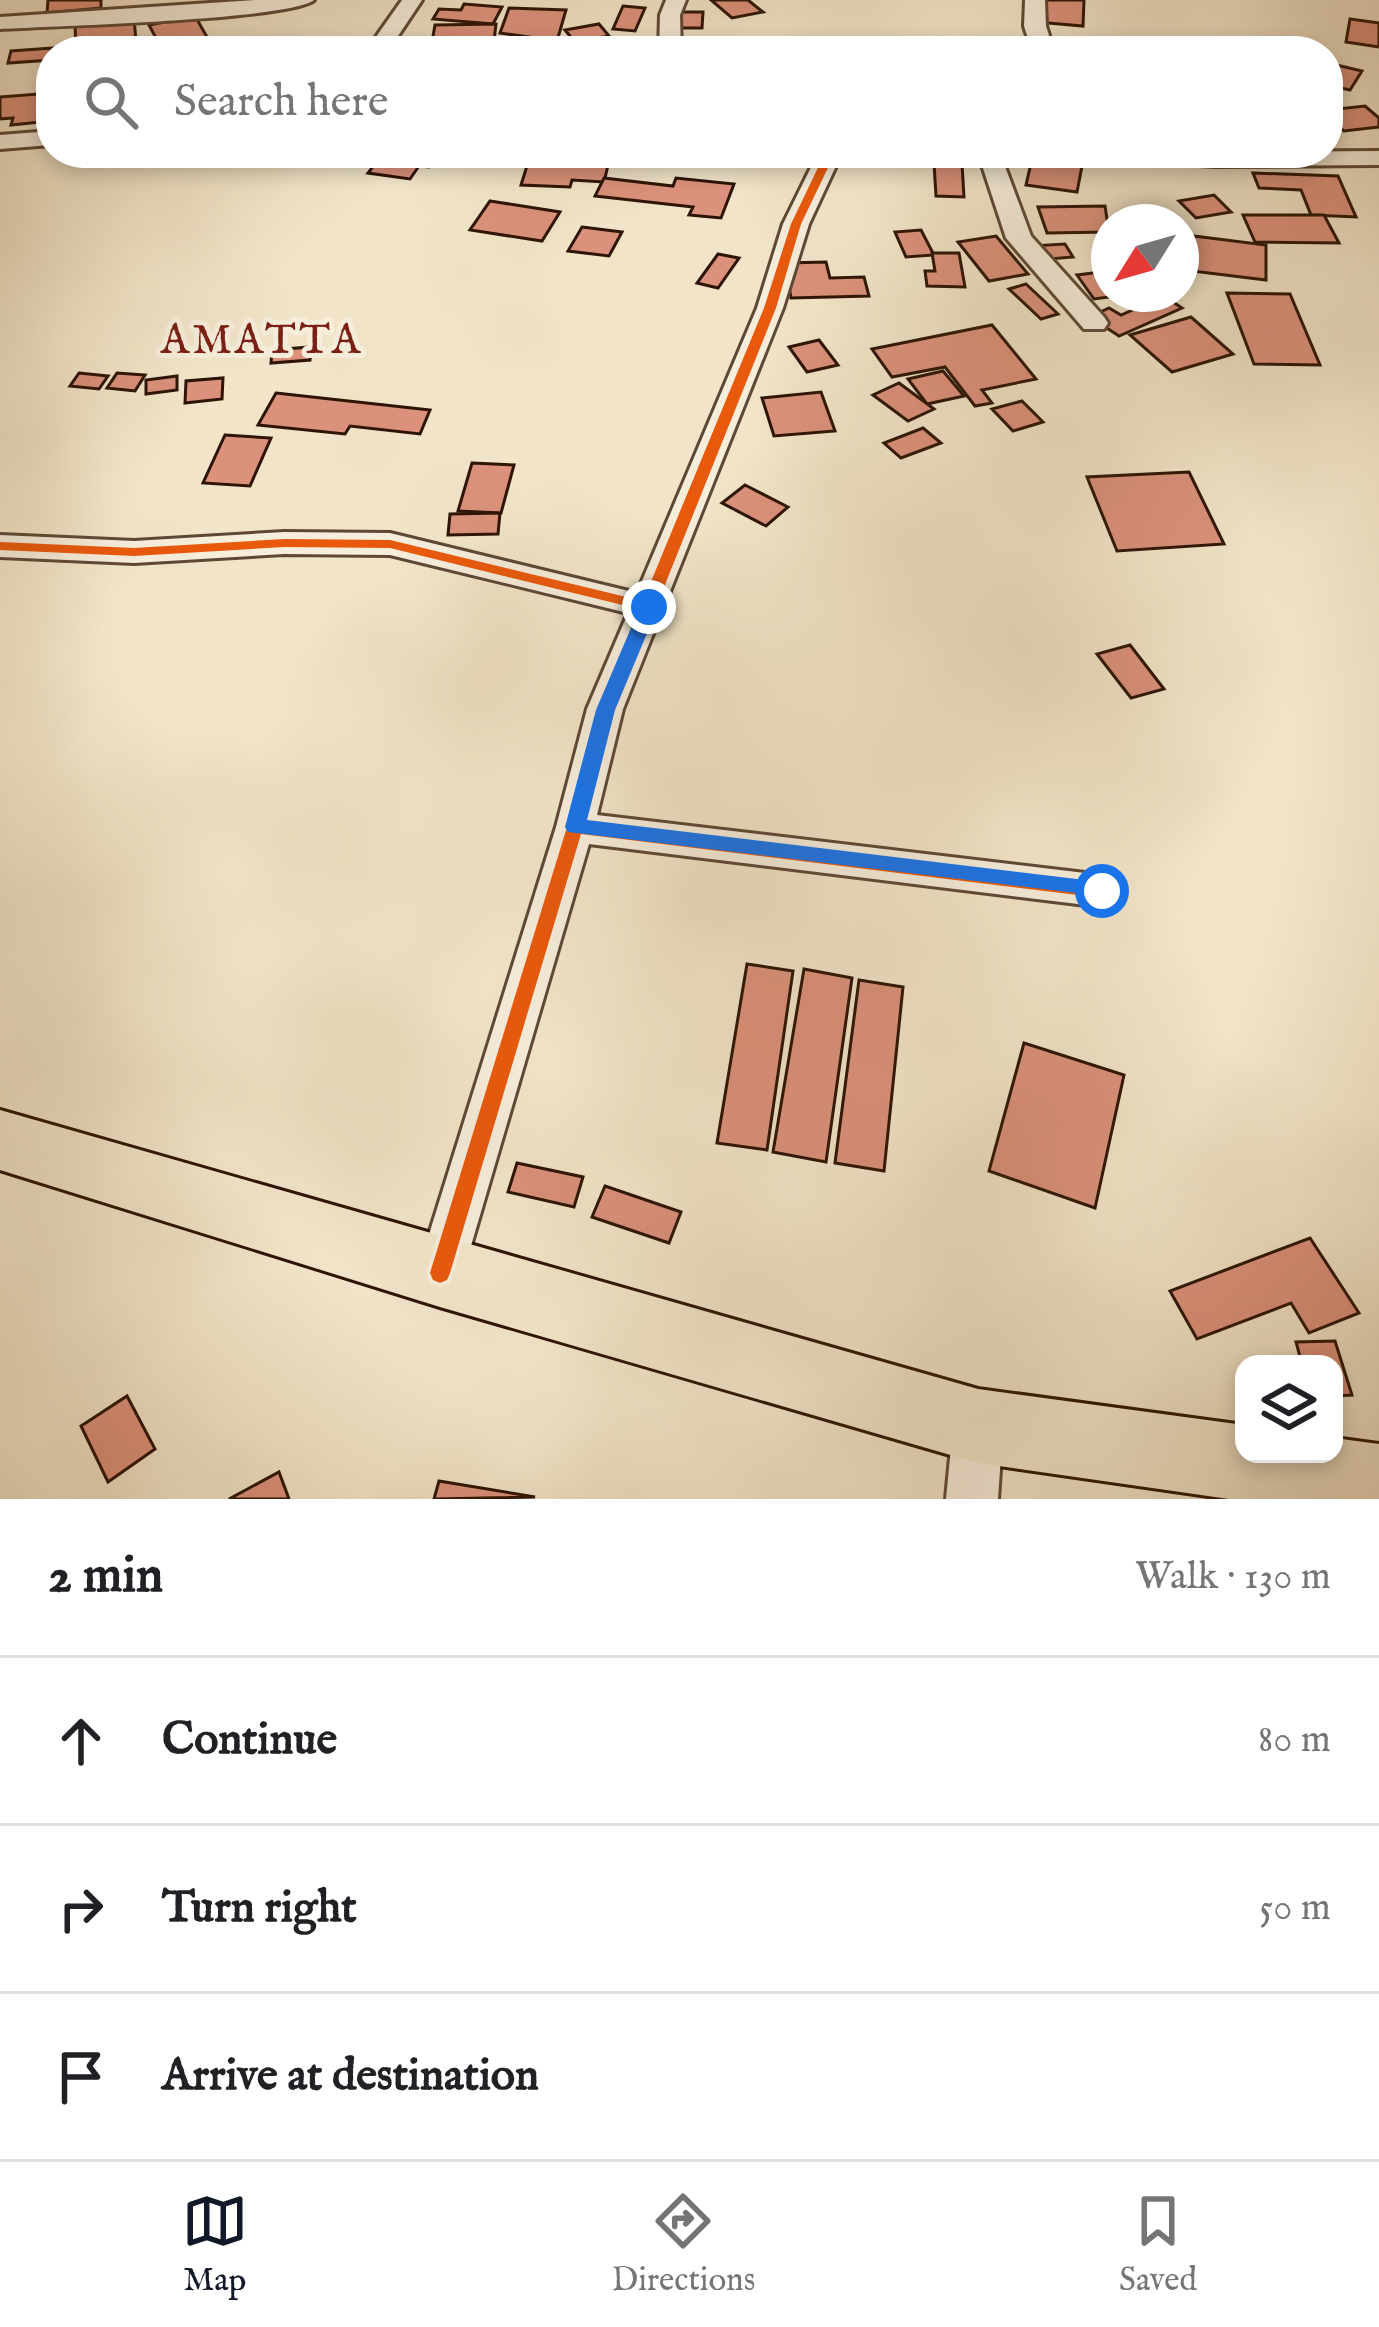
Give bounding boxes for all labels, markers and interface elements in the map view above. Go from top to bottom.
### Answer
search box [36,36,1343,168]
icon: search [78,69,144,135]
text: Search here [174,74,388,131]
north arrow [1091,204,1199,312]
district label: AMATTA [160,315,363,368]
route end [622,580,676,634]
route start [1075,864,1129,918]
map controls [1235,1355,1343,1463]
button: layers [1235,1355,1343,1463]
text: 2 min [48,1545,163,1610]
text: Walk · 130 m [1135,1553,1331,1602]
icon: ahead [48,1708,114,1774]
text: Continue [162,1712,337,1769]
text: 80 m [1258,1716,1331,1765]
icon: right [48,1876,114,1942]
text: Turn right [162,1880,357,1937]
text: 50 m [1259,1884,1331,1933]
icon: arrive [48,2044,114,2110]
text: Arrive at destination [162,2048,539,2105]
tab: Map [182,2188,248,2302]
tab: Directions [612,2188,755,2302]
tab: Saved [1119,2188,1197,2302]

